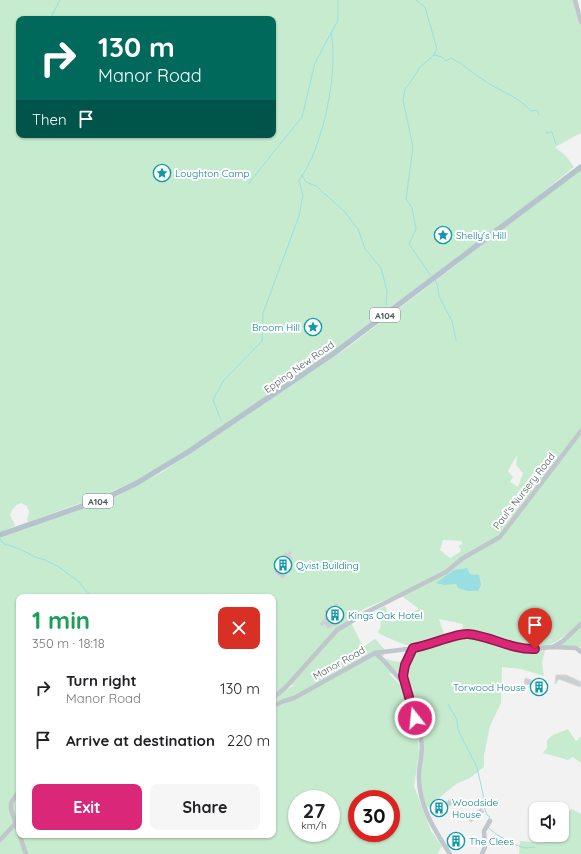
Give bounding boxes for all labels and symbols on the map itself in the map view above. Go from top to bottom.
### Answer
place icon: Loughton Camp [152,163,172,183]
place label: Loughton Camp [175,167,250,180]
place icon: Shelly's Hill [433,225,453,245]
place label: Shelly's Hill [456,229,506,242]
road number: A104 [370,308,400,322]
place icon: Broom Hill [303,317,323,337]
place label: Broom Hill [252,321,300,334]
street label: Epping New Road [261,338,337,396]
street label: Paul's Nursery Road [490,450,558,532]
road number: A104 [83,494,113,508]
building icon: Qvist Building [273,555,293,575]
place label: Qvist Building [296,559,359,572]
building icon: Kings Oak Hotel [325,605,345,625]
pin [518,608,552,649]
place label: Kings Oak Hotel [348,609,423,622]
street label: Manor Road [311,643,367,683]
building icon: Torwood House [529,677,549,697]
place label: Torwood House [453,681,526,694]
position arrow [394,697,436,739]
speed limit sign: 30 [348,790,400,842]
place label: Woodside House [452,796,499,821]
building icon: Woodside House [429,798,449,818]
building icon: The Clees [446,831,466,851]
place label: The Clees [469,835,514,848]

